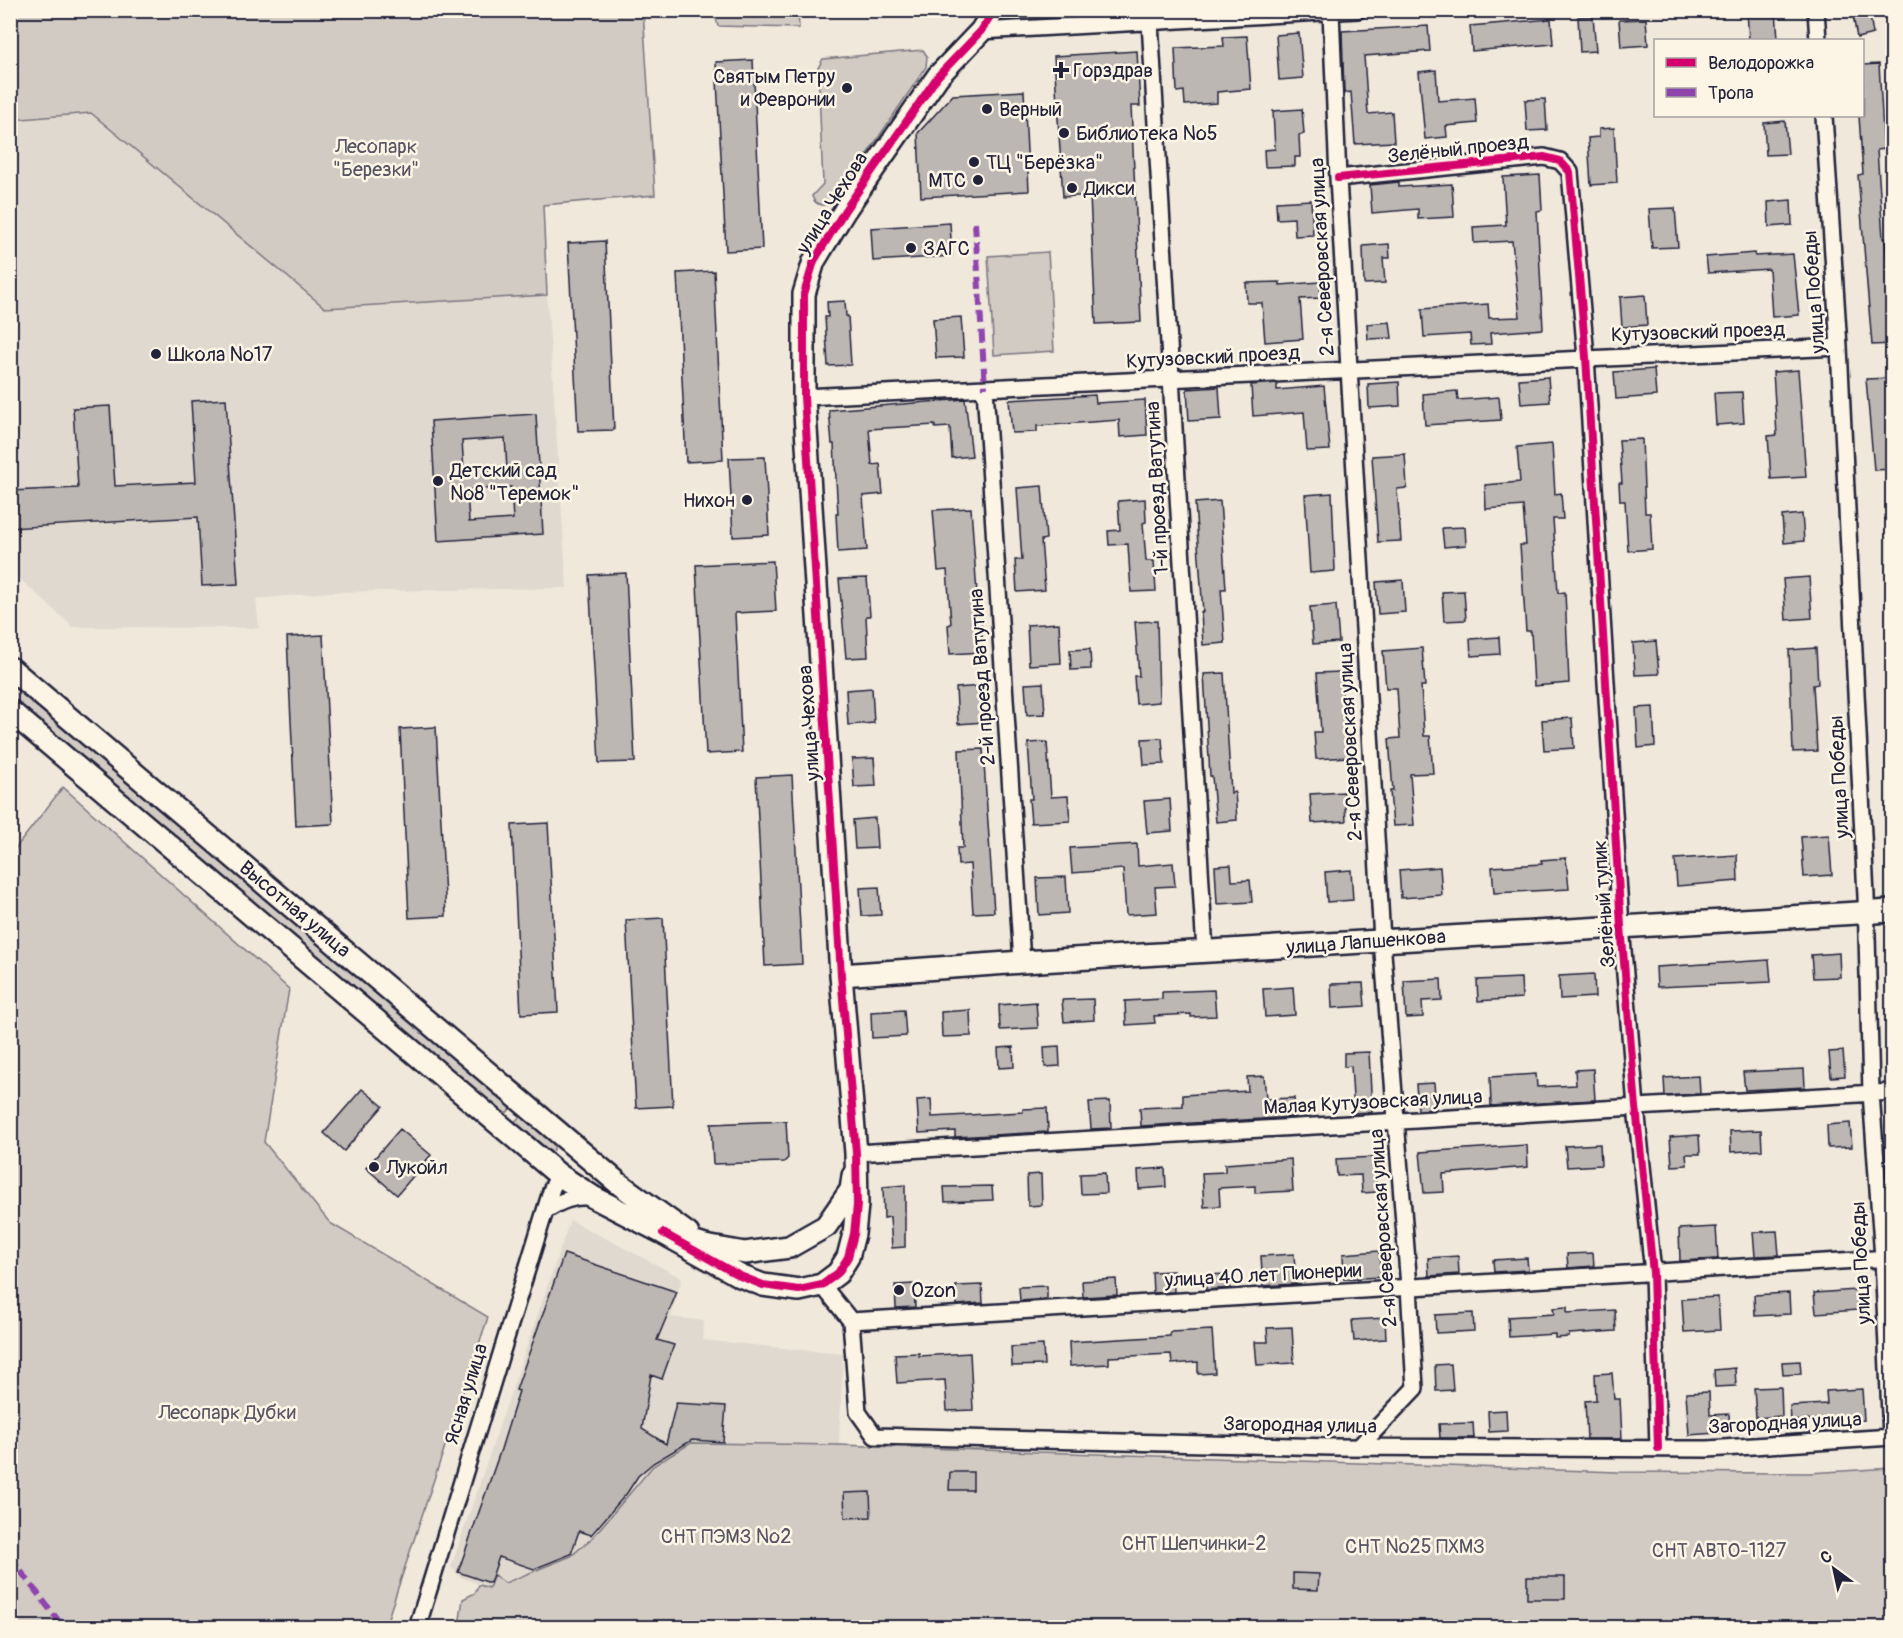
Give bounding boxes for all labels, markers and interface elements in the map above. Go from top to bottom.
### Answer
legend [1654,39,1864,117]
text: Велодорожка [1708,52,1814,75]
place label: Горздрав [1073,58,1153,83]
marker: Горздрав [1054,63,1068,77]
place label: Святым Петру и Февронии [713,64,835,112]
marker: Святым Петру и Февронии [840,81,854,95]
text: Тропа [1708,82,1754,105]
place label: Верный [999,97,1062,122]
marker: Верный [980,102,994,116]
place label: Библиотека №5 [1076,121,1217,146]
marker: Библиотека №5 [1057,126,1071,140]
street label: Зелёный проезд [1386,129,1530,169]
park label: Лесопарк "Березки" [333,134,419,182]
street label: улица Чехова [790,147,873,260]
place label: ТЦ "Берёзка" [986,150,1103,175]
marker: ТЦ "Берёзка" [967,155,981,169]
street label: 2-я Северовская улица [1304,157,1340,357]
place label: МТС [928,168,966,193]
marker: МТС [971,173,985,187]
place label: Дикси [1083,176,1134,201]
marker: Дикси [1065,181,1079,195]
street label: улица Победы [1797,230,1831,355]
place label: ЗАГС [923,236,970,261]
marker: ЗАГС [904,241,918,255]
street label: Кутузовский проезд [1611,316,1785,348]
street label: Кутузовский проезд [1125,340,1301,374]
place label: Школа №17 [168,342,273,367]
marker: Школа №17 [149,347,163,361]
street label: 1-й проезд Ватутина [1140,401,1174,575]
place label: Детский сад №8 "Теремок" [449,458,579,506]
marker: Детский сад №8 "Теремок" [431,474,445,488]
place label: Нихон [683,488,735,513]
marker: Нихон [740,493,754,507]
street label: 2-й проезд Ватутина [963,588,1001,766]
street label: 2-я Северовская улица [1332,642,1368,842]
street label: улица Чехова [792,664,826,783]
street label: улица Победы [1823,715,1855,840]
street label: Зелёный тупик [1587,839,1621,969]
street label: Высотная улица [234,855,356,963]
street label: улица Лапшенкова [1284,924,1447,960]
street label: Малая Кутузовская улица [1263,1084,1483,1120]
street label: 2-я Северовская улица [1364,1128,1402,1328]
place label: Лукойл [385,1155,448,1180]
marker: Лукойл [367,1160,381,1174]
street label: улица Победы [1845,1201,1877,1326]
street label: улица 40 лет Пионерии [1163,1257,1362,1293]
place label: Ozon [911,1278,956,1303]
marker: Ozon [892,1283,906,1297]
street label: Ясная улица [439,1340,493,1448]
park label: Лесопарк Дубки [157,1400,296,1425]
street label: Загородная улица [1708,1406,1862,1440]
street label: Загородная улица [1223,1411,1377,1439]
park label: СНТ ПЭМЗ №2 [661,1524,791,1549]
park label: СНТ Шепчинки-2 [1122,1531,1266,1556]
park label: СНТ №25 ПХМЗ [1345,1534,1485,1559]
park label: СНТ АВТО-1127 [1652,1538,1787,1563]
north arrow [1804,1539,1864,1599]
text: С [1817,1546,1836,1568]

